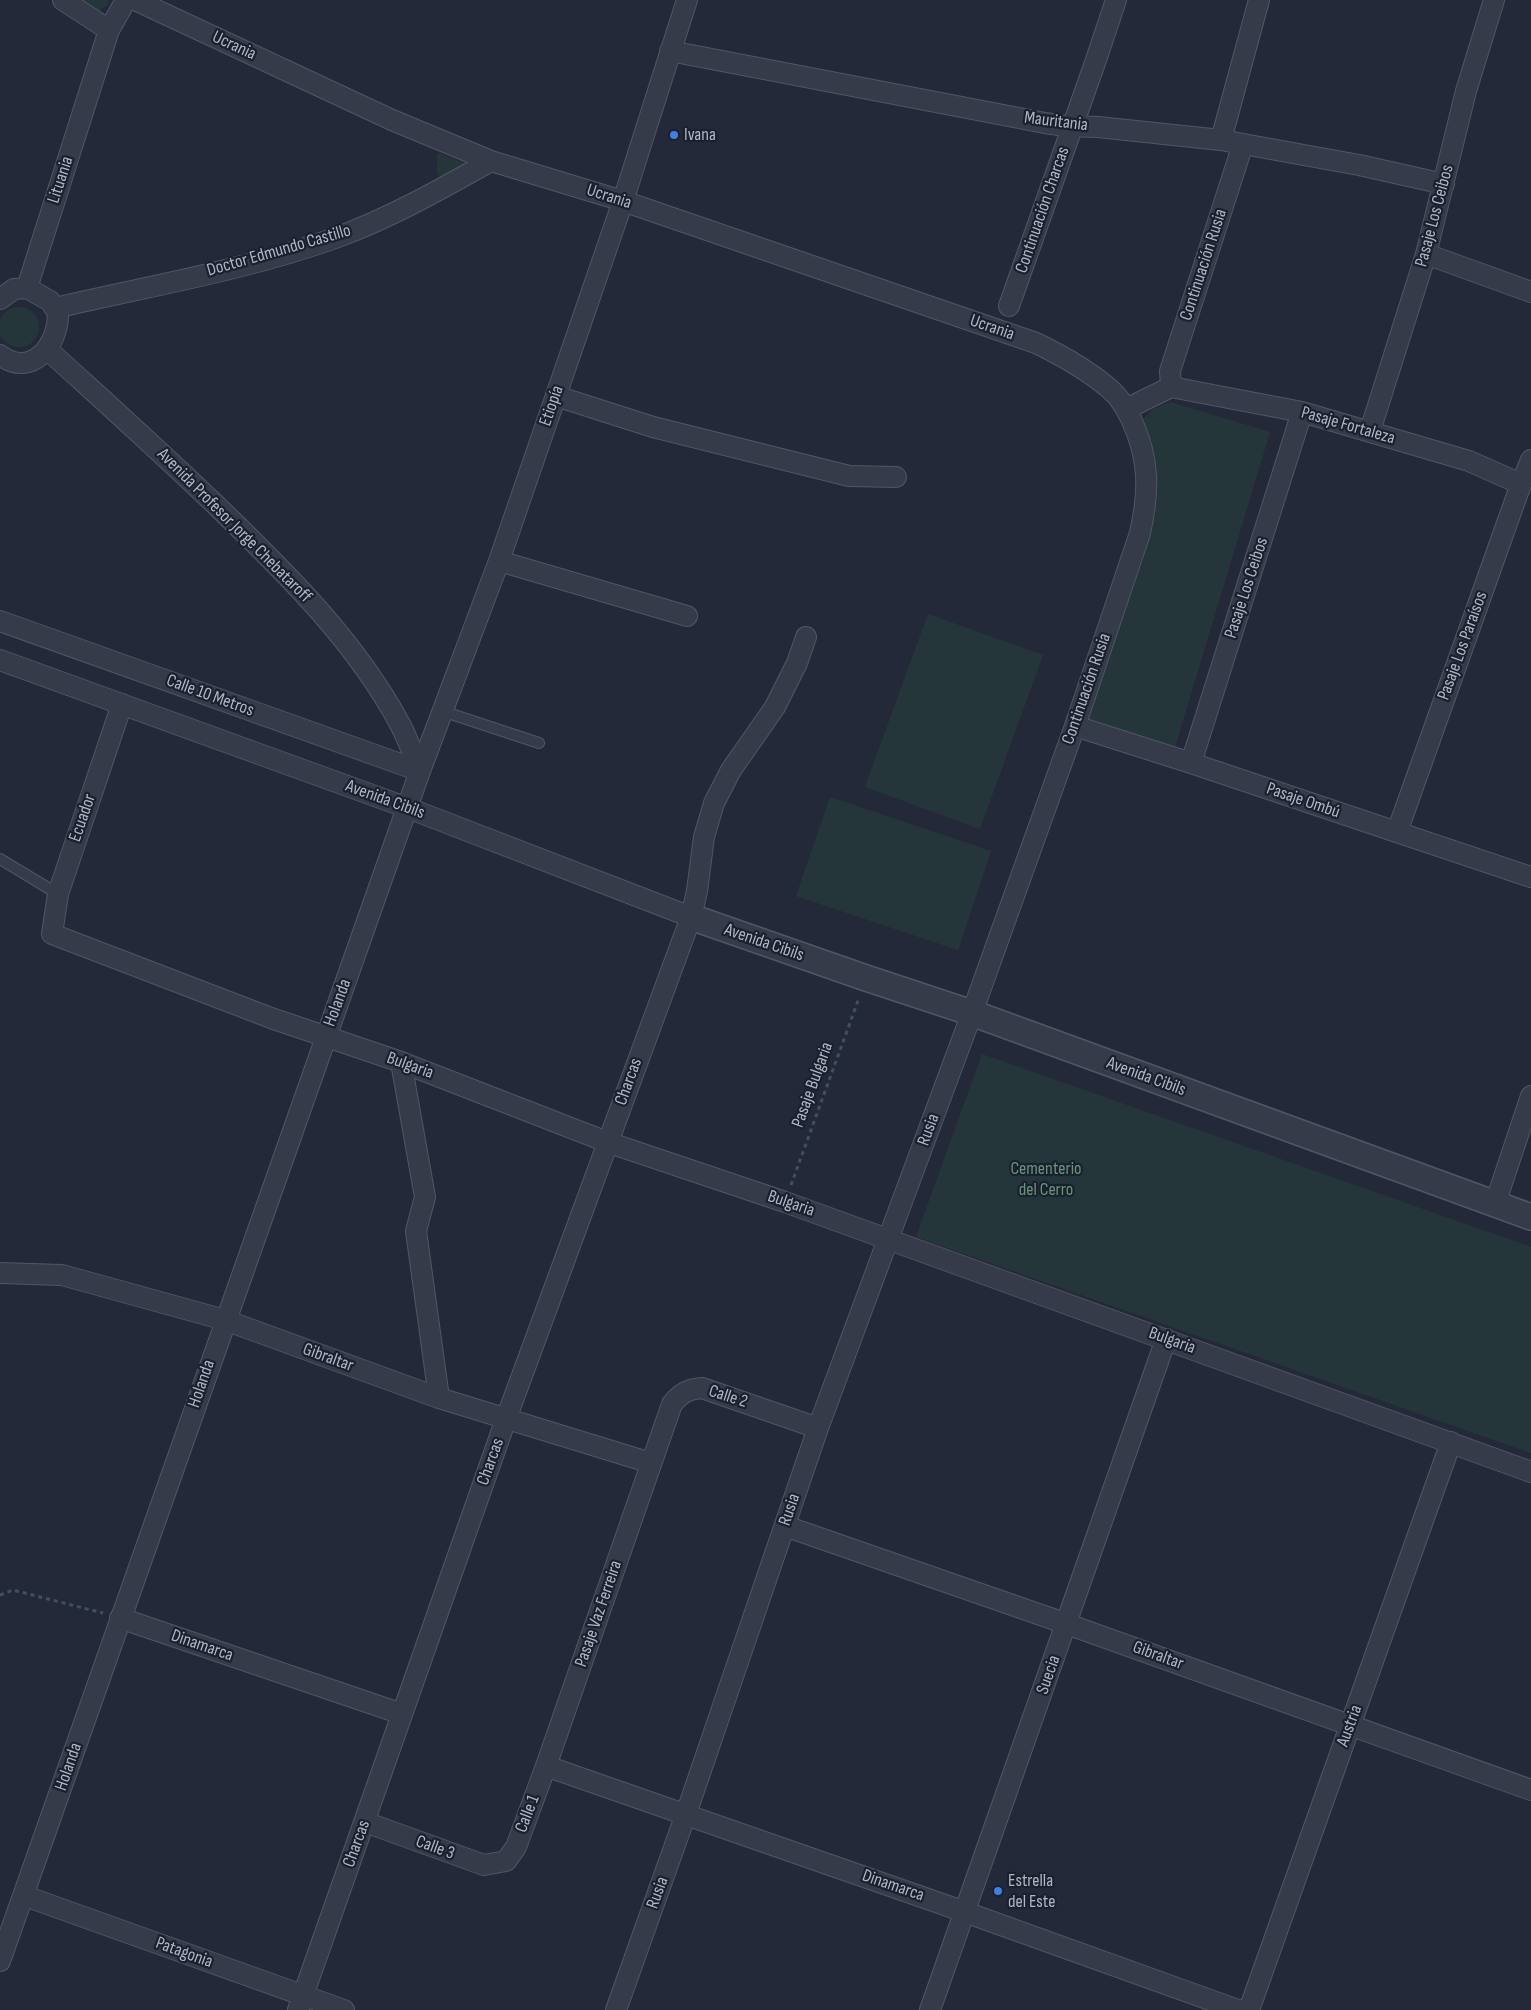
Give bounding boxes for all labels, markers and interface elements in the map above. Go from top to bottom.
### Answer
street label: Ucrania [209,27,259,65]
street label: Mauritania [1023,107,1089,137]
place label: Ivana [684,124,716,146]
marker: Ivana [668,129,680,141]
street label: Continuación Charcas [1011,144,1075,276]
street label: Lituania [43,154,79,206]
street label: Pasaje Los Ceibos [1411,163,1459,269]
street label: Ucrania [584,180,634,214]
street label: Continuación Rusia [1176,206,1232,324]
street label: Doctor Edmundo Castillo [205,220,353,282]
street label: Ucrania [967,310,1017,346]
street label: Etiopía [535,383,569,429]
street label: Pasaje Fortaleza [1299,402,1397,450]
street label: Avenida Profesor Jorge Chebataroff [152,444,316,608]
street label: Pasaje Los Ceibos [1221,535,1273,641]
street label: Pasaje Los Paraísos [1433,589,1493,703]
street label: Continuación Rusia [1058,631,1116,747]
street label: Calle 10 Metros [163,670,257,722]
street label: Avenida Cibils [342,776,428,824]
street label: Pasaje Ombú [1263,778,1343,824]
street label: Ecuador [65,791,101,845]
street label: Avenida Cibils [721,919,807,967]
street label: Holanda [319,976,357,1030]
street label: Pasaje Bulgaria [788,1039,838,1131]
street label: Bulgaria [384,1048,436,1084]
street label: Avenida Cibils [1103,1053,1189,1101]
street label: Charcas [611,1055,647,1109]
street label: Rusia [913,1111,945,1149]
park label: Cementerio del Cerro [1011,1158,1081,1200]
street label: Bulgaria [765,1186,817,1222]
street label: Bulgaria [1146,1323,1198,1359]
street label: Gibraltar [300,1339,356,1377]
street label: Holanda [184,1357,220,1411]
street label: Calle 2 [706,1381,750,1413]
street label: Charcas [473,1435,509,1489]
street label: Rusia [774,1491,806,1529]
street label: Pasaje Vaz Ferreira [571,1558,627,1670]
street label: Dinamarca [168,1625,236,1667]
street label: Gibraltar [1130,1637,1186,1675]
street label: Suecia [1032,1653,1066,1697]
street label: Austria [1333,1702,1367,1750]
street label: Holanda [51,1740,87,1794]
street label: Calle 1 [511,1792,545,1836]
street label: Charcas [339,1817,375,1871]
street label: Calle 3 [413,1831,457,1865]
street label: Dinamarca [859,1865,927,1907]
place label: Estrella del Este [1008,1870,1055,1912]
street label: Rusia [642,1874,674,1912]
marker: Estrella del Este [992,1885,1004,1897]
street label: Patagonia [152,1933,216,1973]

